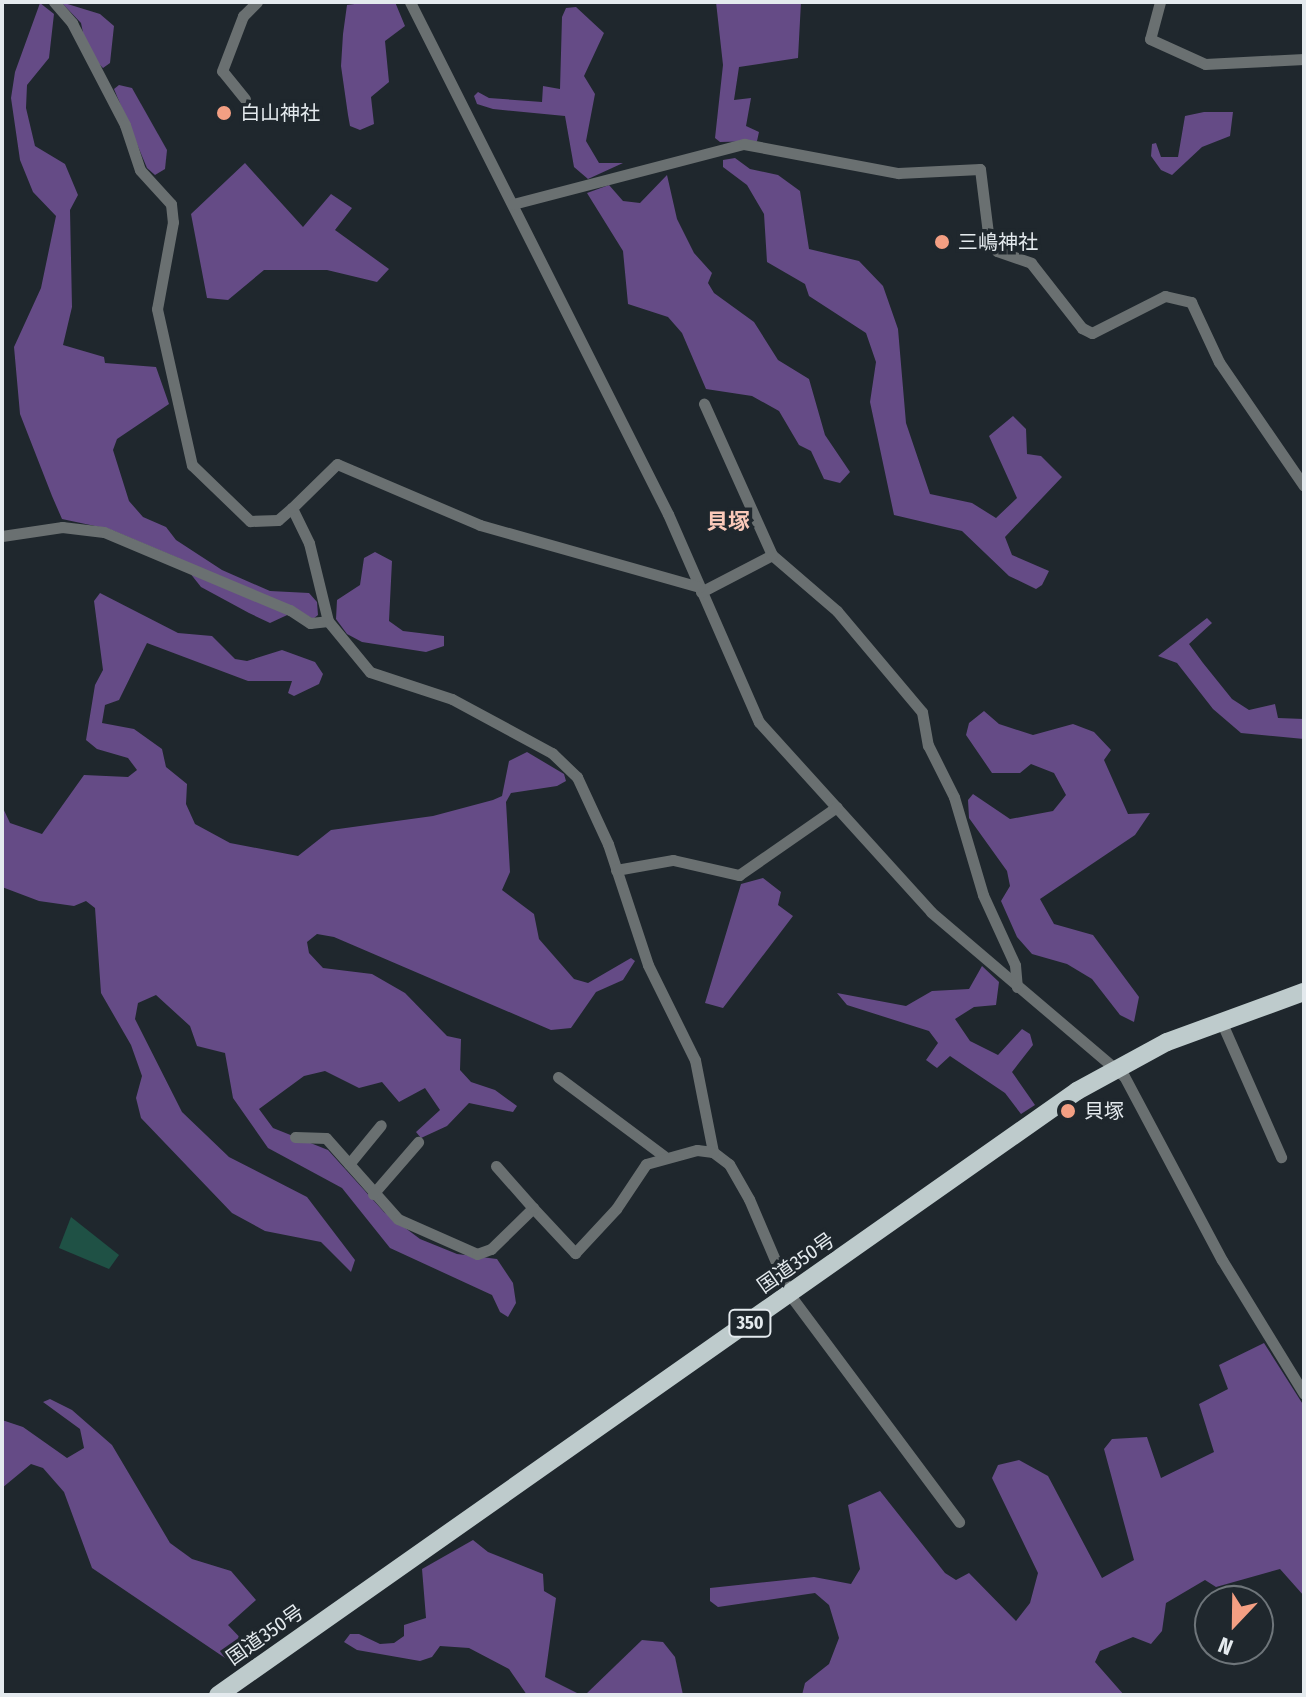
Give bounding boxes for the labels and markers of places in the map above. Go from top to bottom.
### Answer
place label: 白山神社 [240,101,320,125]
marker: 白山神社 [215,104,233,122]
place label: 三嶋神社 [958,230,1038,254]
marker: 三嶋神社 [933,233,951,251]
place label: 貝塚 [1084,1099,1124,1123]
marker: 貝塚 [1059,1102,1077,1120]

